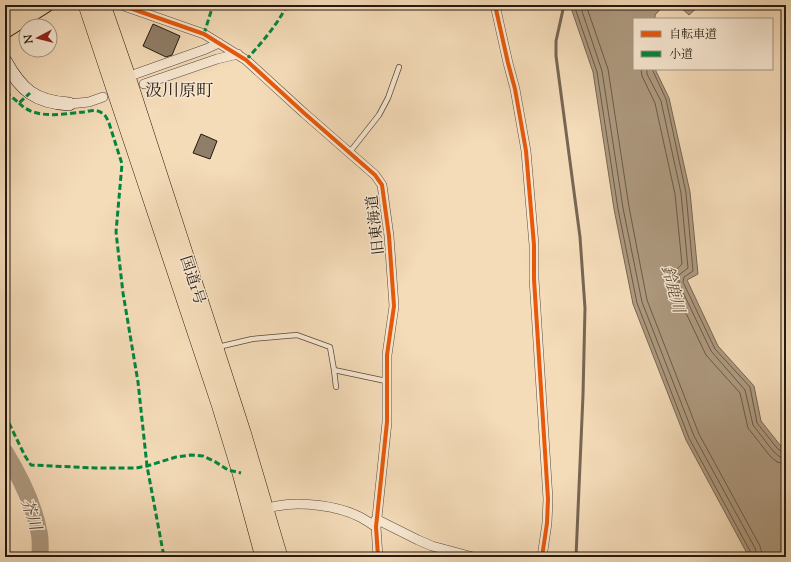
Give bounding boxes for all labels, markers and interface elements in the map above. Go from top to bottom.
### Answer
north arrow [18,18,58,58]
legend [633,18,773,70]
text: 自転車道 [669,26,717,44]
text: N [21,34,38,45]
text: 小道 [669,46,693,64]
district label: 汲川原町 [145,80,213,104]
street label: 旧東海道 [362,194,391,256]
street label: 国道1号 [174,253,209,308]
water label: 鈴鹿川 [654,263,689,318]
water label: 芥川 [14,496,46,536]

